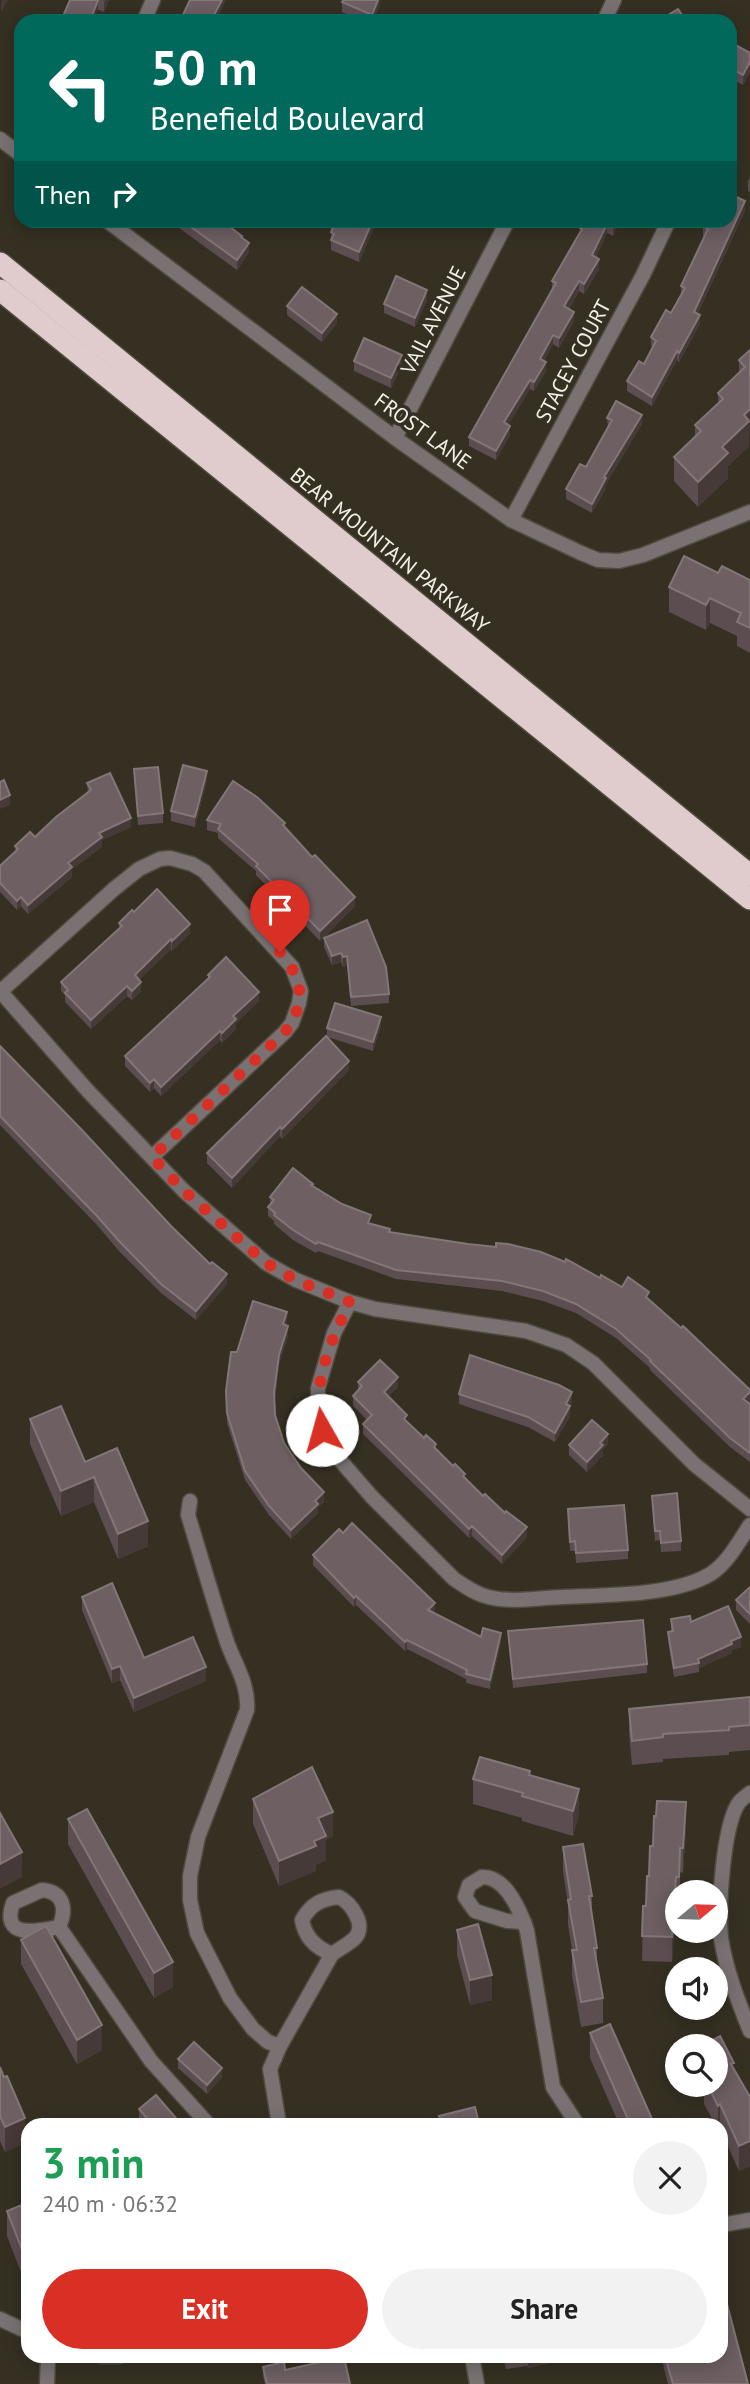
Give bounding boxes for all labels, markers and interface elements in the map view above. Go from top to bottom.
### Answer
text: 50 m [150,35,257,99]
icon: left [35,42,126,133]
text: Benefield Boulevard [150,97,425,139]
icon: right [105,175,143,213]
text: Then [35,178,91,211]
street label: VAIL AVENUE [394,261,472,380]
street label: STACEY COURT [529,295,617,427]
street label: FROST LANE [369,387,477,475]
street label: BEAR MOUNTAIN PARKWAY [285,461,495,639]
pin [250,880,310,952]
icon: arrive [261,891,299,929]
position arrow [285,1393,359,1467]
north arrow [665,1880,728,1942]
map controls [665,1880,728,2097]
button: sound [665,1957,728,2020]
button: search [665,2034,728,2097]
text: 3 min [42,2135,144,2190]
button: close [633,2141,707,2215]
text: 240 m · 06:32 [42,2189,178,2218]
button: Exit [42,2269,368,2349]
button: Share [382,2269,707,2349]

